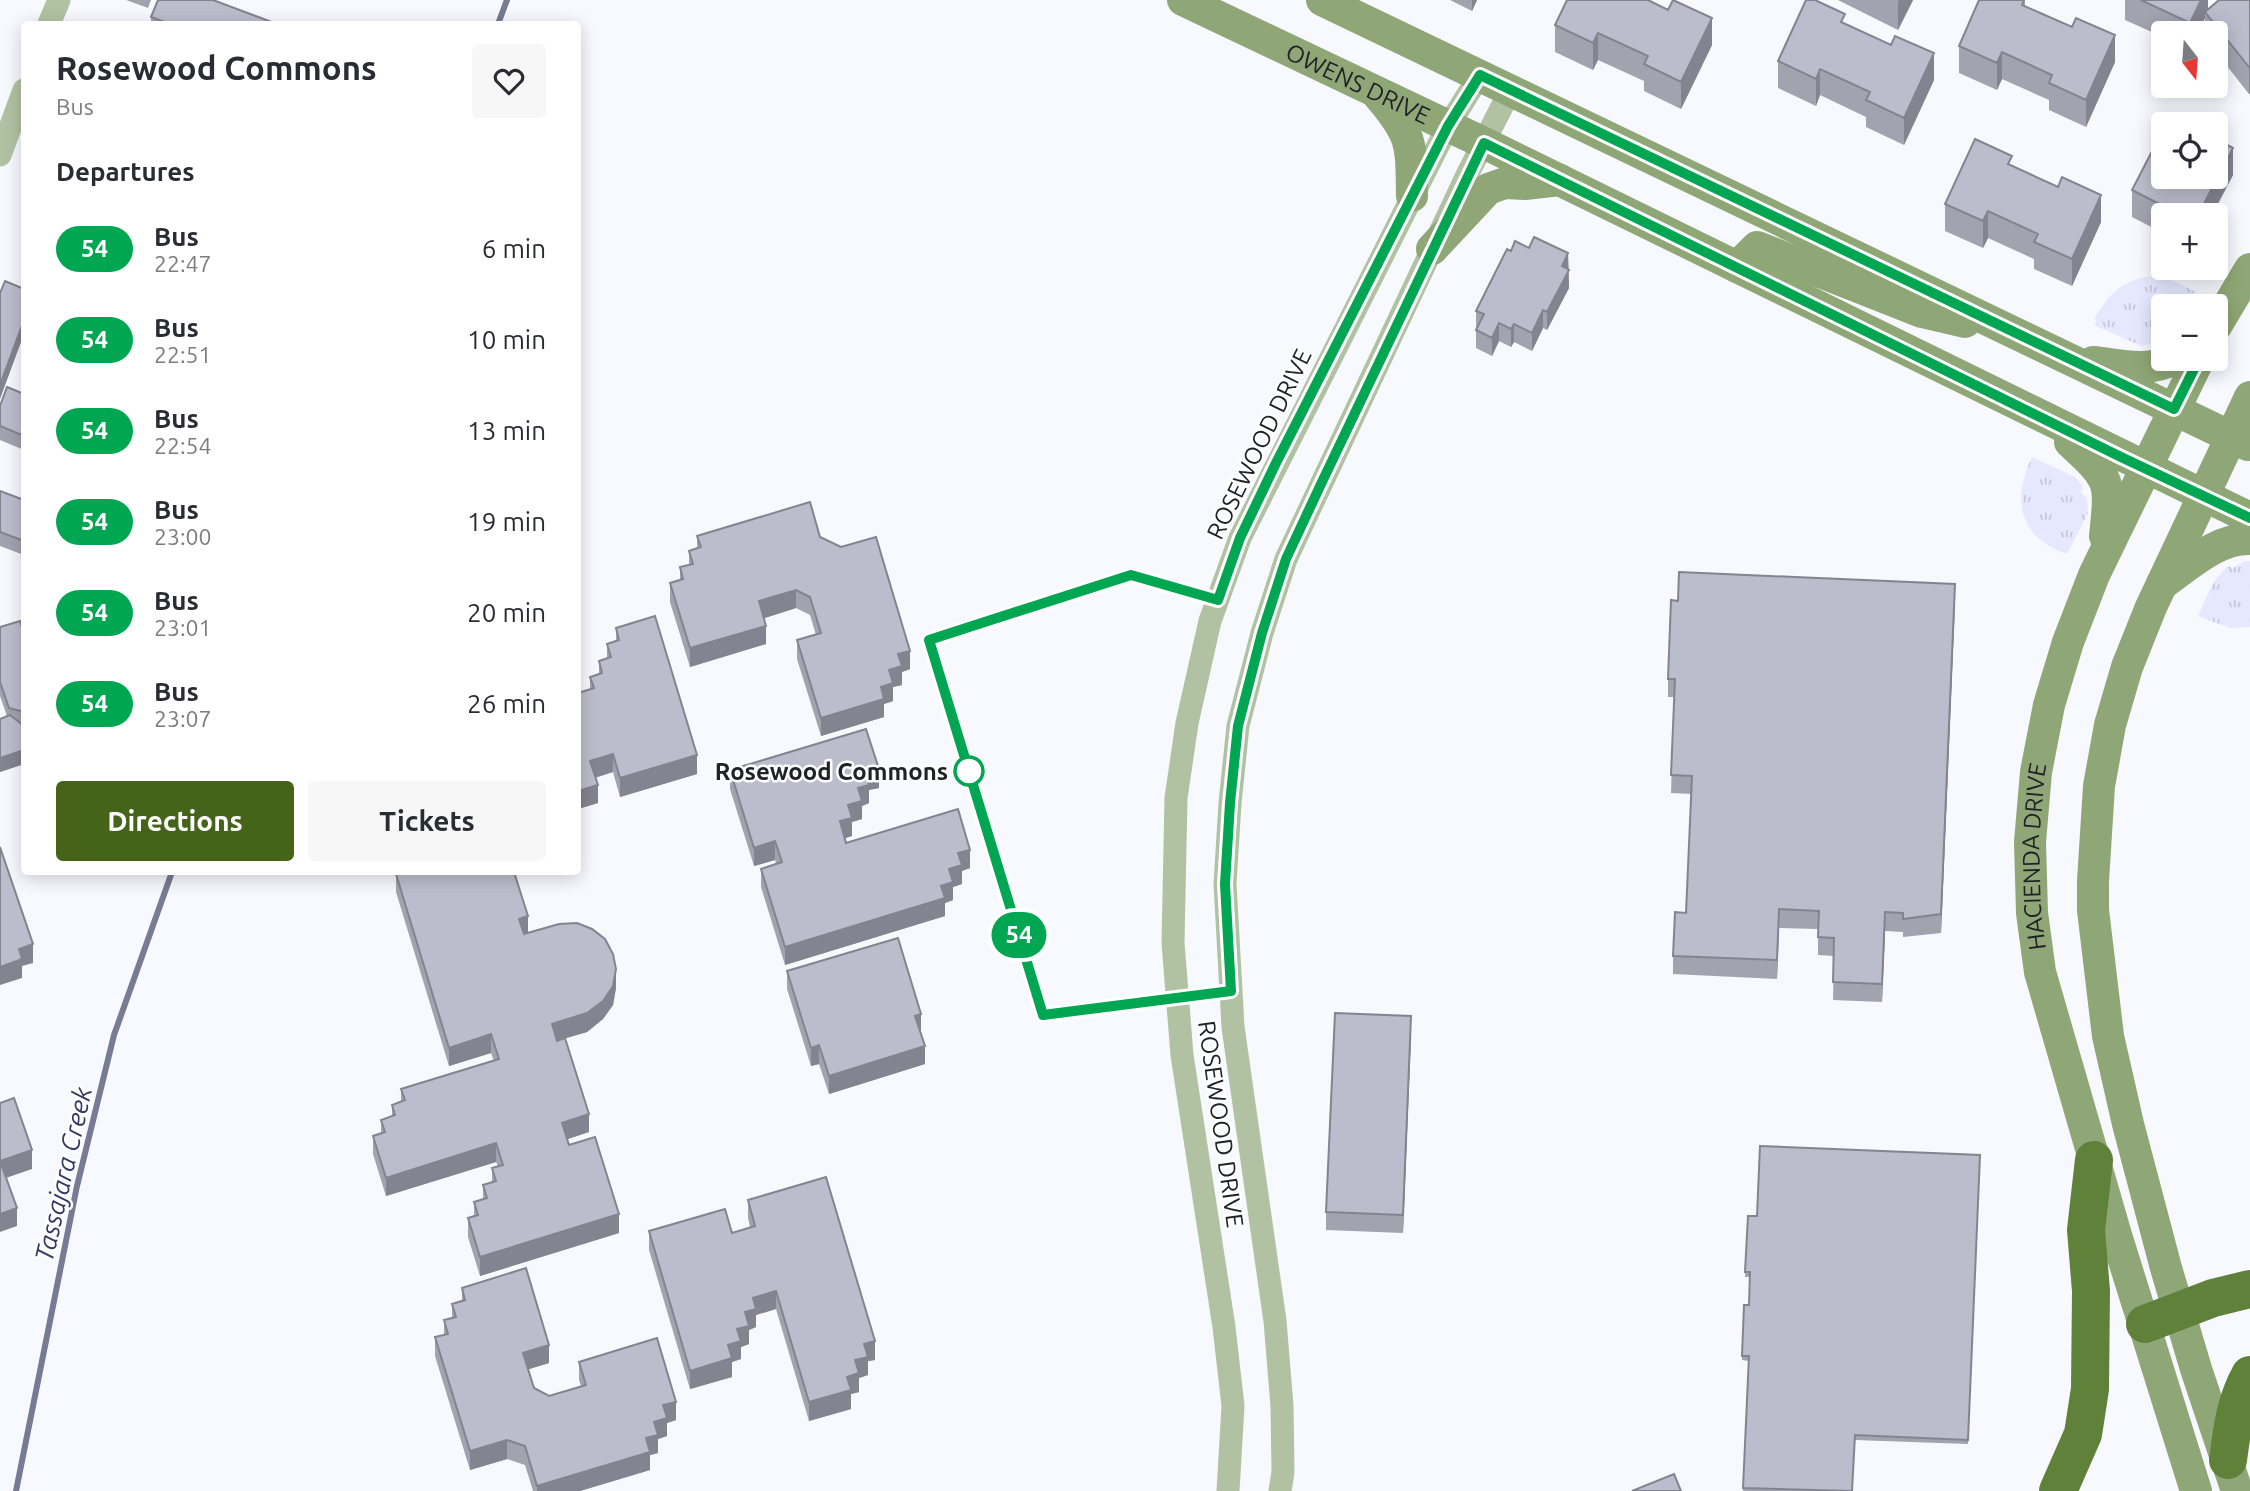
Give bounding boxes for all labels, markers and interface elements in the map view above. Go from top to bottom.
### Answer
north arrow [2151,21,2228,98]
map controls [2151,21,2228,371]
street label: OWENS DRIVE [1282,38,1435,129]
button: heart [472,44,546,118]
text: Rosewood Commons [56,49,377,86]
text: Bus [56,94,94,119]
button: locate [2151,112,2228,189]
text: Departures [56,157,194,186]
button: + [2151,203,2228,280]
text: Bus [154,222,199,251]
text: 6 min [482,234,546,263]
text: 54 [81,235,108,262]
text: 22:47 [154,251,212,276]
button: − [2151,294,2228,371]
text: Bus [154,313,199,342]
text: 10 min [467,325,546,354]
text: 54 [81,326,108,353]
text: 22:51 [154,342,212,367]
street label: ROSEWOOD DRIVE [1201,345,1317,543]
text: Bus [154,404,199,433]
text: 13 min [467,416,546,445]
text: 54 [81,417,108,444]
text: 22:54 [154,433,212,458]
text: Bus [154,495,199,524]
text: 19 min [467,507,546,536]
text: 54 [81,508,108,535]
text: 23:00 [154,524,212,549]
text: Bus [154,586,199,615]
text: 20 min [467,598,546,627]
text: 54 [81,599,108,626]
text: 23:01 [154,615,212,640]
text: Bus [154,677,199,706]
text: 26 min [467,689,546,718]
text: 54 [81,690,108,717]
text: 23:07 [154,706,212,731]
marker: Rosewood Commons [954,756,984,786]
place label: Rosewood Commons [715,758,948,785]
street label: HACIENDA DRIVE [2016,760,2051,952]
button: Directions [56,781,294,861]
button: Tickets [308,781,546,861]
line badge: 54 [988,912,1050,958]
text: 54 [1005,921,1033,948]
street label: ROSEWOOD DRIVE [1193,1019,1249,1229]
water label: Tassajara Creek [29,1083,97,1264]

